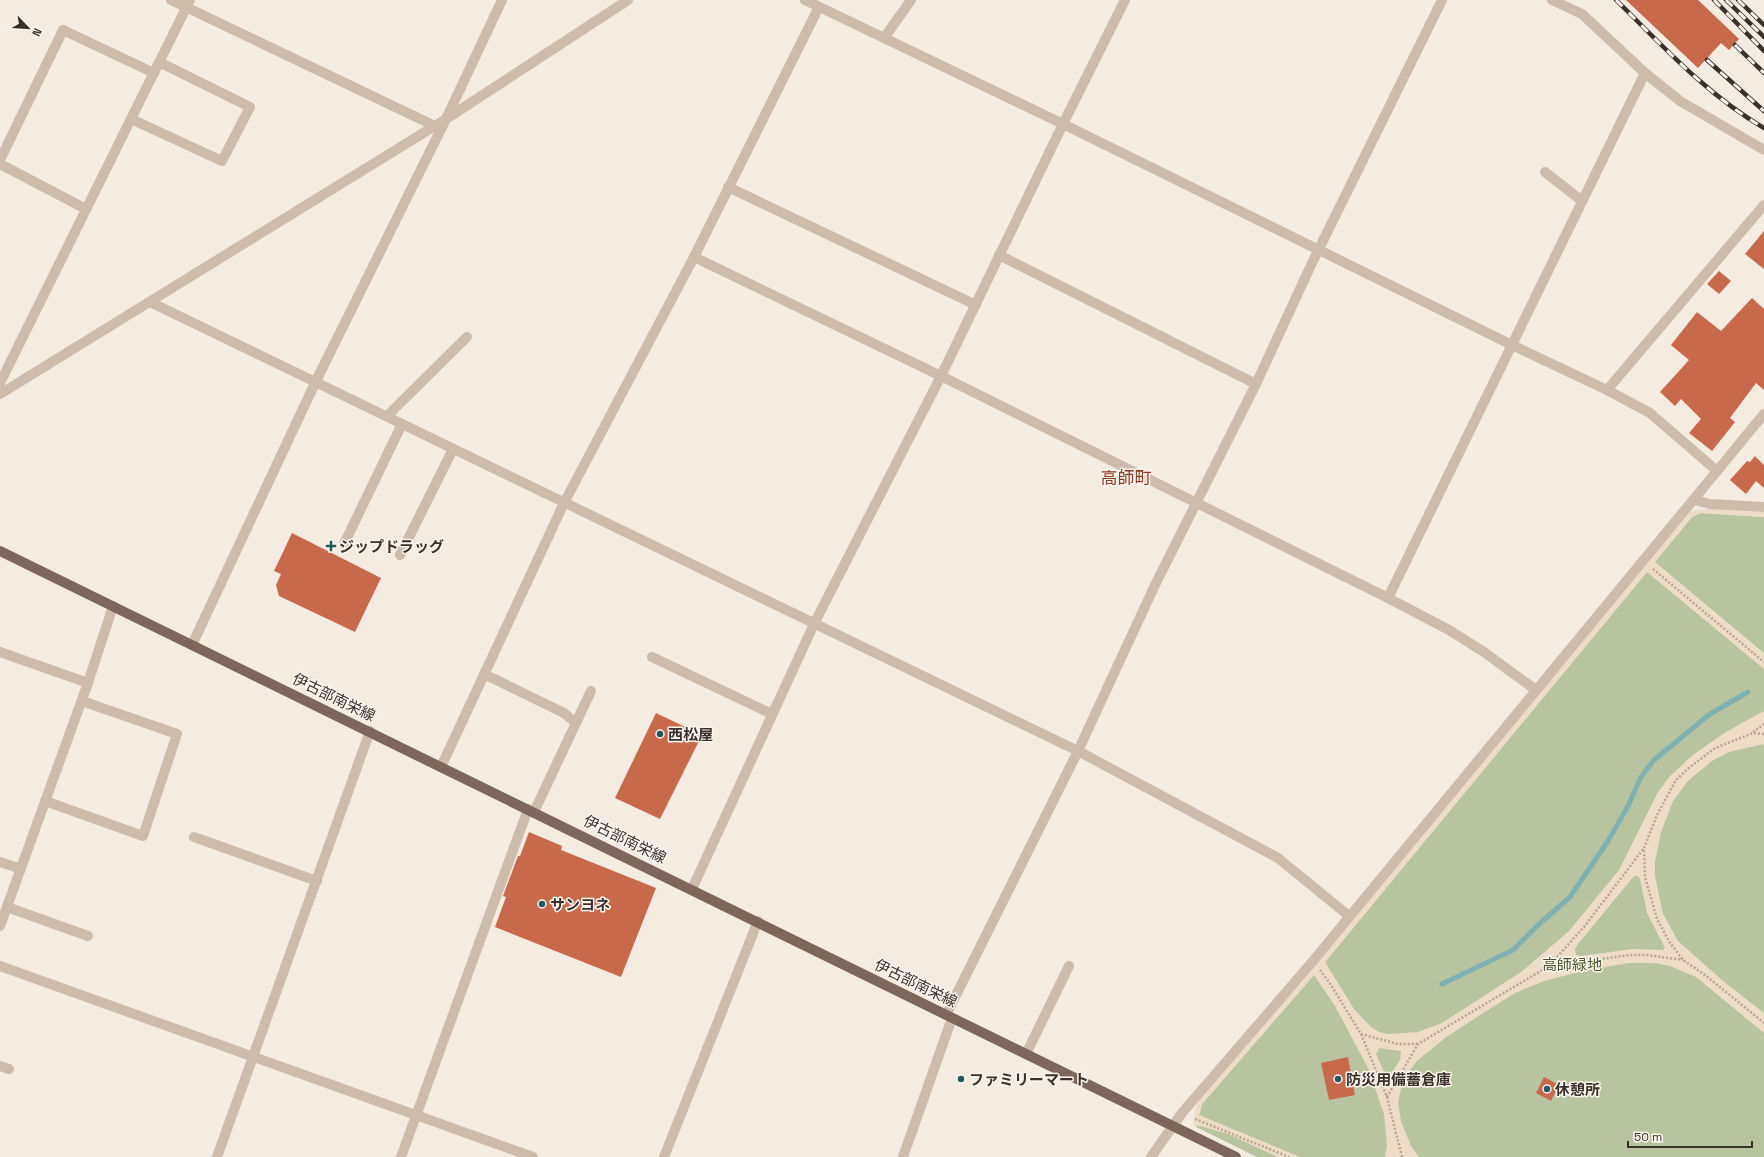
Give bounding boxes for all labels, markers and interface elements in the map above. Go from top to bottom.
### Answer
north arrow [8,8,48,48]
text: N [29,26,45,39]
district label: 高師町 [1101,467,1152,489]
place label: ジップドラッグ [339,537,444,556]
marker: ジップドラッグ [326,541,336,551]
street label: 伊古部南栄線 [289,669,379,725]
place label: 西松屋 [668,725,713,744]
marker: 西松屋 [655,729,665,739]
street label: 伊古部南栄線 [580,811,670,867]
place label: サンヨネ [550,895,610,914]
marker: サンヨネ [537,899,547,909]
street label: 伊古部南栄線 [871,955,961,1011]
park label: 高師緑地 [1542,955,1602,974]
place label: ファミリーマート [969,1070,1089,1089]
place label: 防災用備蓄倉庫 [1346,1070,1451,1089]
marker: ファミリーマート [956,1074,966,1084]
marker: 防災用備蓄倉庫 [1333,1074,1343,1084]
place label: 休憩所 [1555,1080,1600,1099]
marker: 休憩所 [1542,1084,1552,1094]
scale bar [1628,1123,1752,1149]
text: 50 m [1634,1129,1662,1145]

